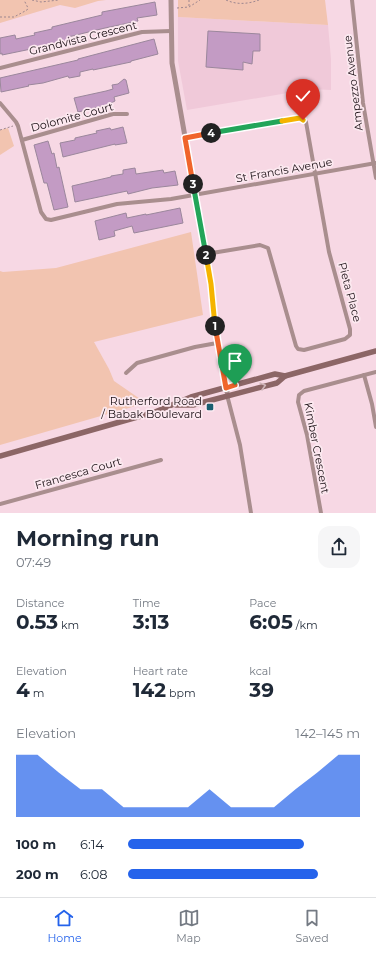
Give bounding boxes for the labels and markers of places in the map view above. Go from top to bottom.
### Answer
pin [286,79,320,120]
pin: 4 [201,123,221,143]
pin: 3 [183,174,203,194]
pin: 2 [196,245,216,265]
pin: 1 [205,316,225,336]
pin [218,344,252,385]
place label: Rutherford Road / Babak Boulevard [100,394,202,421]
marker: Rutherford Road / Babak Boulevard [205,402,215,412]

